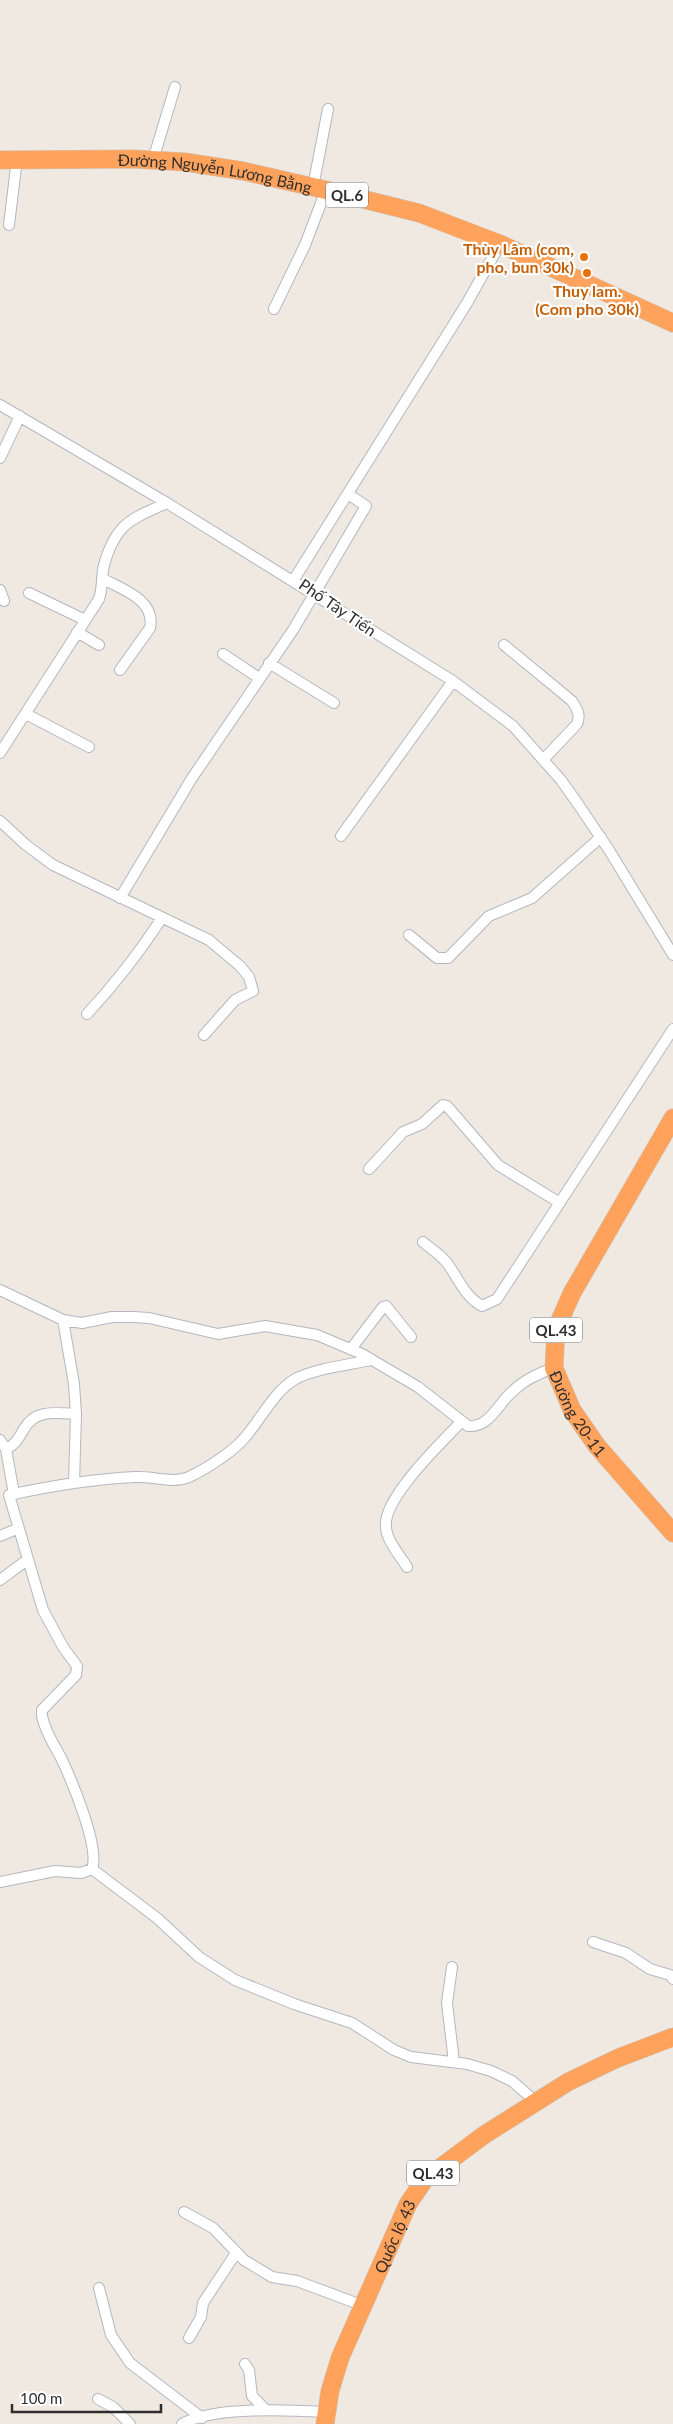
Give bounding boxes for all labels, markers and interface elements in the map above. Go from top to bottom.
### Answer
street label: Đường Nguyễn Lương Bằng [118,149,314,196]
road number: QL.6 [326,182,368,208]
place label: Thùy Lâm (com, pho, bun 30k) [463,239,574,276]
marker: Thùy Lâm (com, pho, bun 30k) [578,251,590,263]
marker: Thuy lam. (Com pho 30k) [581,267,593,279]
place label: Thuy lam. (Com pho 30k) [535,281,639,318]
street label: Phố Tây Tiến [296,574,380,640]
road number: QL.43 [530,1318,582,1342]
street label: Đường 20-11 [547,1367,611,1460]
road number: QL.43 [407,2160,459,2186]
street label: Quốc lộ 43 [369,2197,418,2276]
scale bar [12,2382,161,2414]
text: 100 m [20,2389,62,2407]

